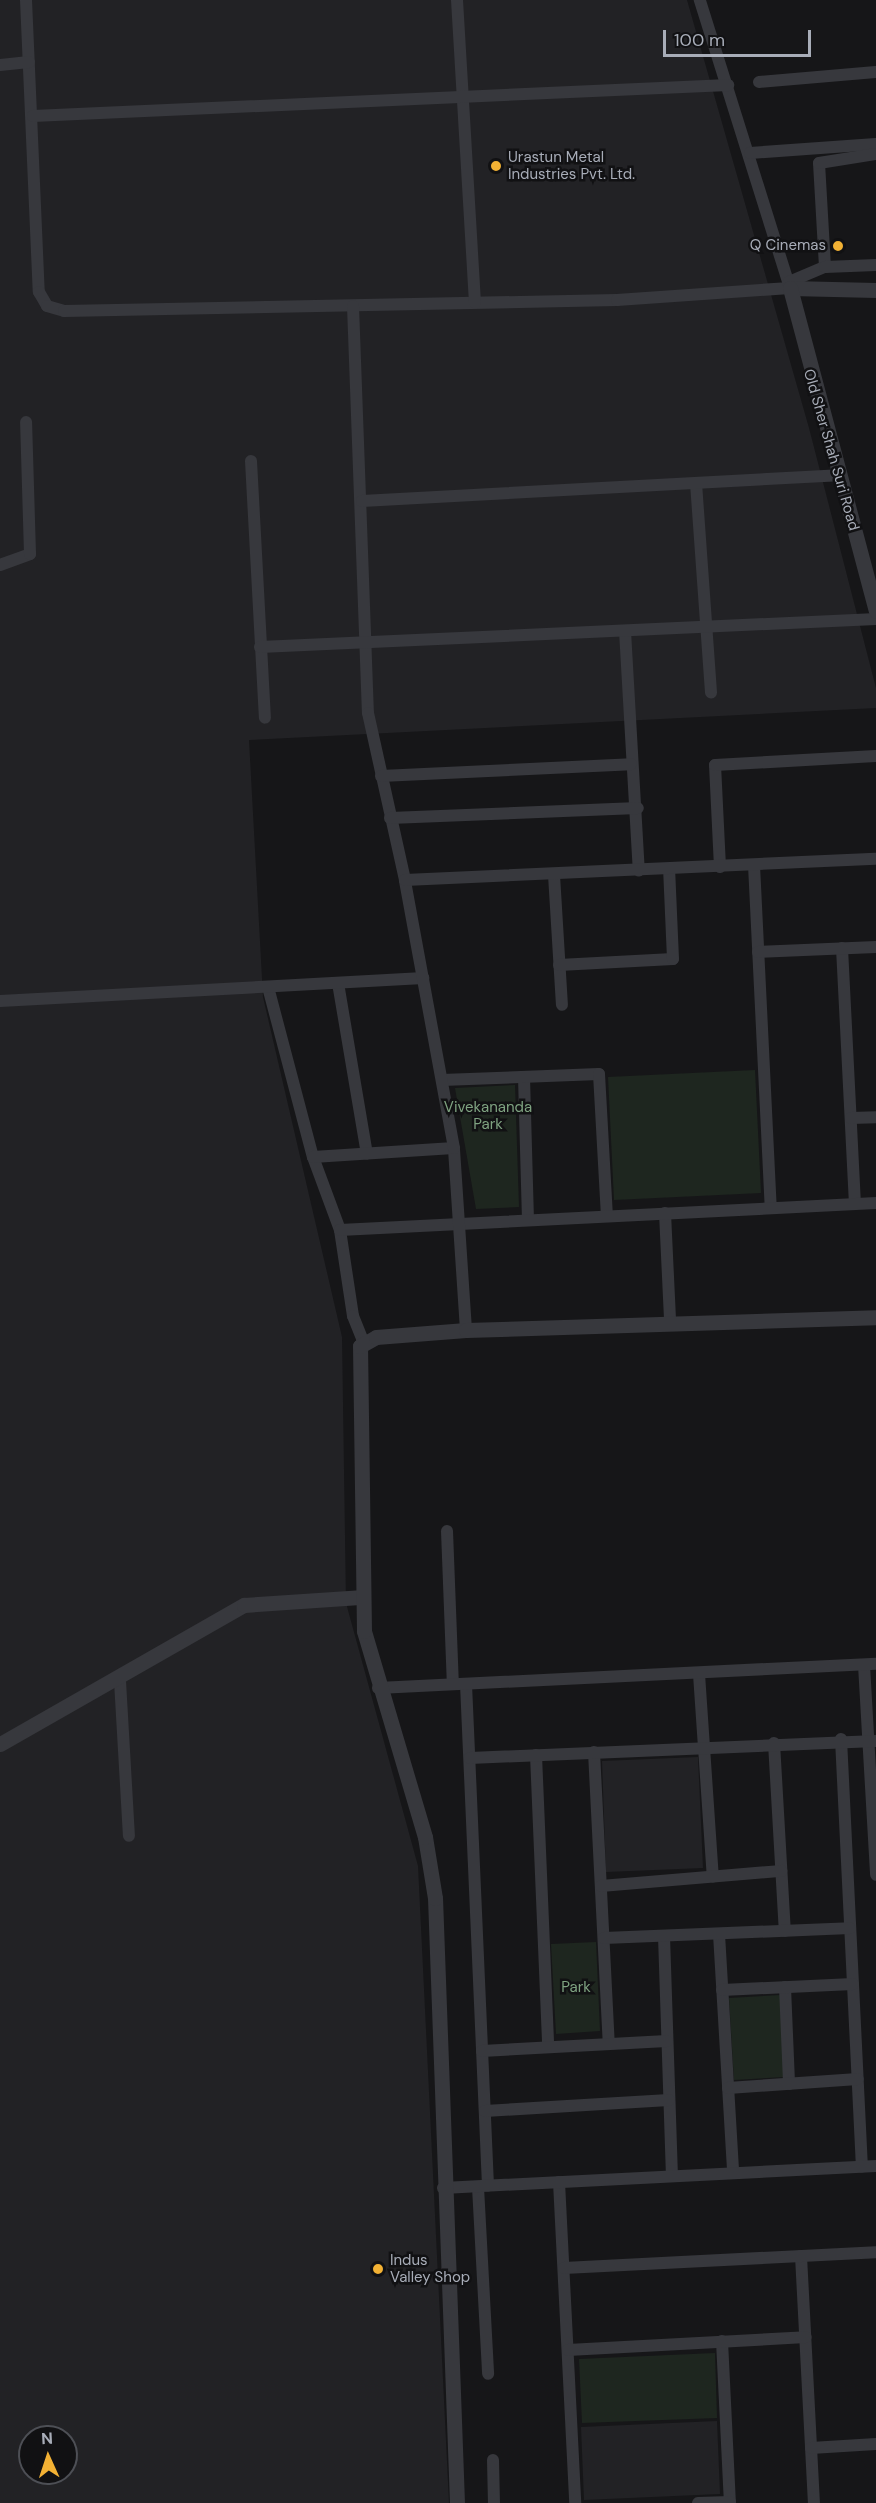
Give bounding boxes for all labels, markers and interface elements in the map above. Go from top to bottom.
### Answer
scale bar [666,18,814,56]
text: 100 m [674,28,725,52]
place label: Urastun Metal Industries Pvt. Ltd. [508,148,635,183]
marker: Urastun Metal Industries Pvt. Ltd. [489,159,503,173]
place label: Q Cinemas [750,237,826,255]
marker: Q Cinemas [831,239,845,253]
street label: Old Sher Shah Suri Road [799,367,863,533]
park label: Vivekananda Park [444,1098,532,1133]
park label: Park [561,1979,591,1997]
place label: Indus Valley Shop [390,2251,470,2286]
marker: Indus Valley Shop [371,2262,385,2276]
north arrow [18,2425,78,2485]
text: N [41,2428,54,2449]

